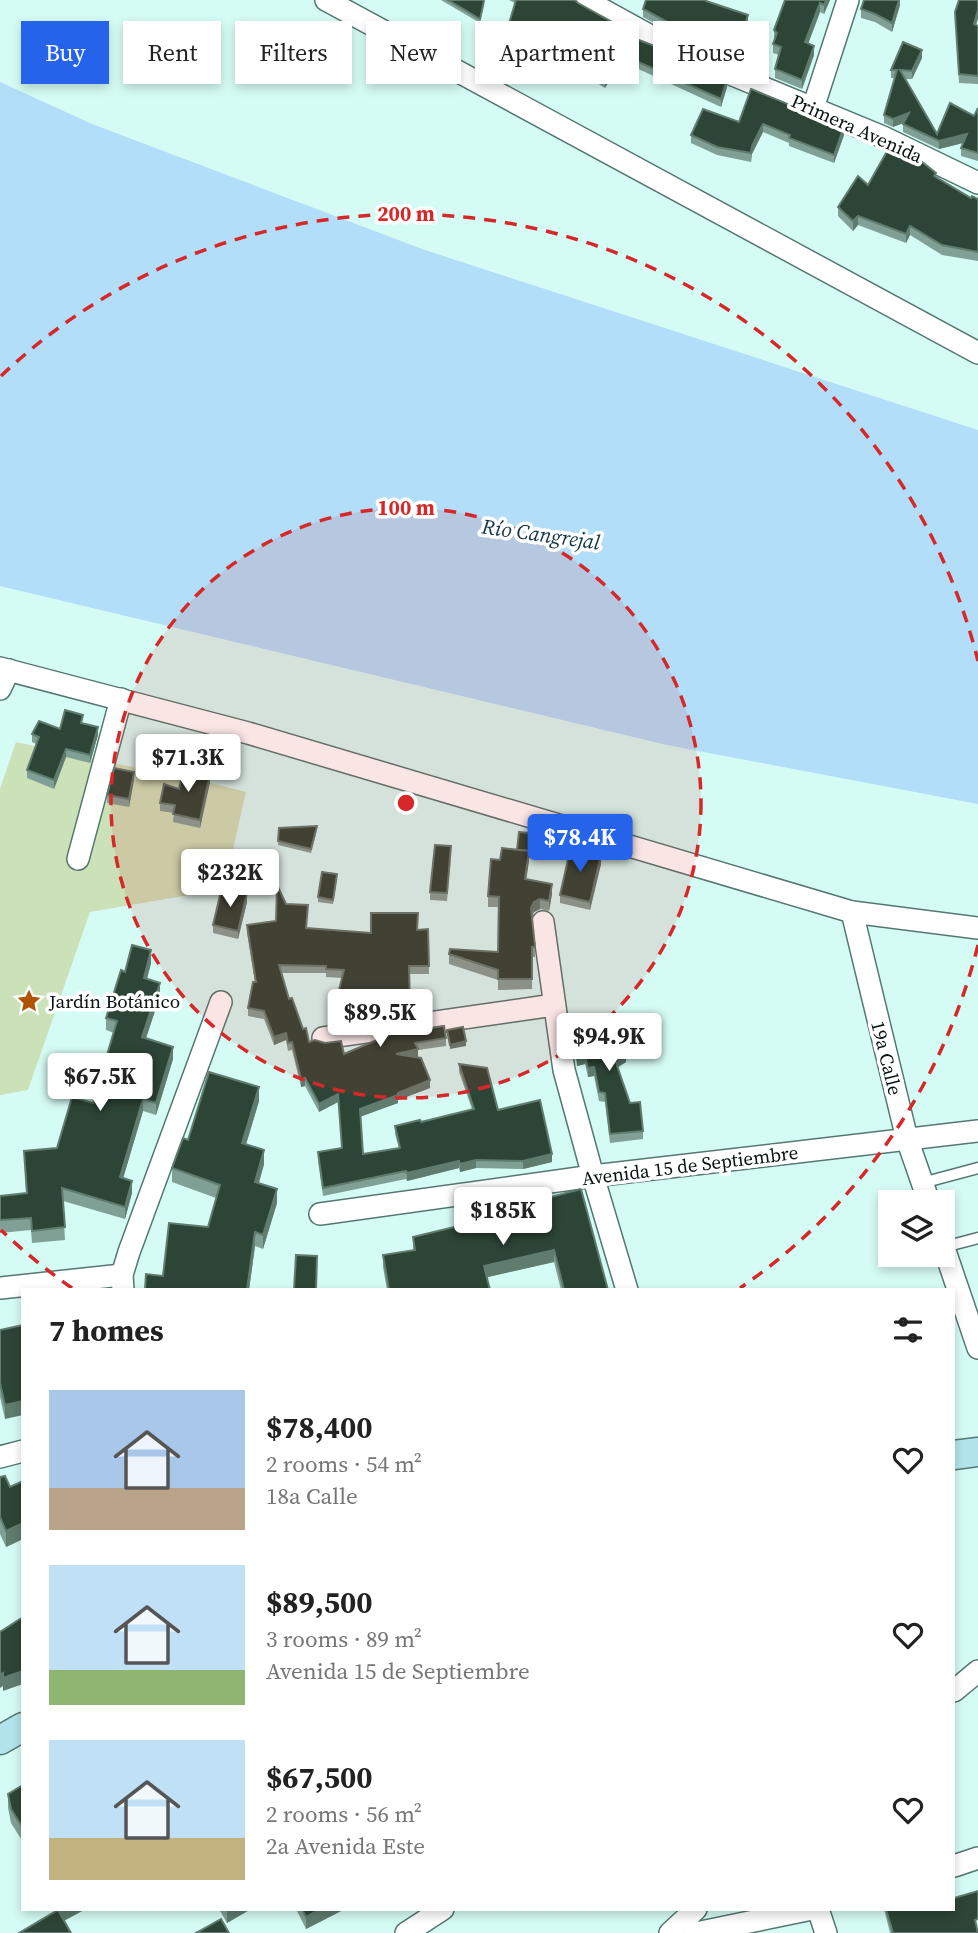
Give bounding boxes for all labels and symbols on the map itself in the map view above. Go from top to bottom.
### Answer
street label: Primera Avenida [787,87,927,169]
text: 200 m [377,199,435,228]
text: 100 m [377,493,435,522]
water label: Río Cangrejal [479,511,602,557]
pin: $71.3K [131,734,245,794]
centre of rings [394,791,418,815]
pin: $78.4K [523,814,637,874]
pin: $232K [181,850,279,909]
place icon: Jardín Botánico [15,987,43,1015]
place label: Jardín Botánico [48,988,180,1014]
pin: $89.5K [323,990,437,1049]
pin: $94.9K [552,1014,666,1073]
street label: 19a Calle [865,1018,909,1098]
pin: $67.5K [43,1054,157,1113]
street label: Avenida 15 de Septiembre [580,1139,800,1191]
pin: $185K [454,1188,552,1247]

